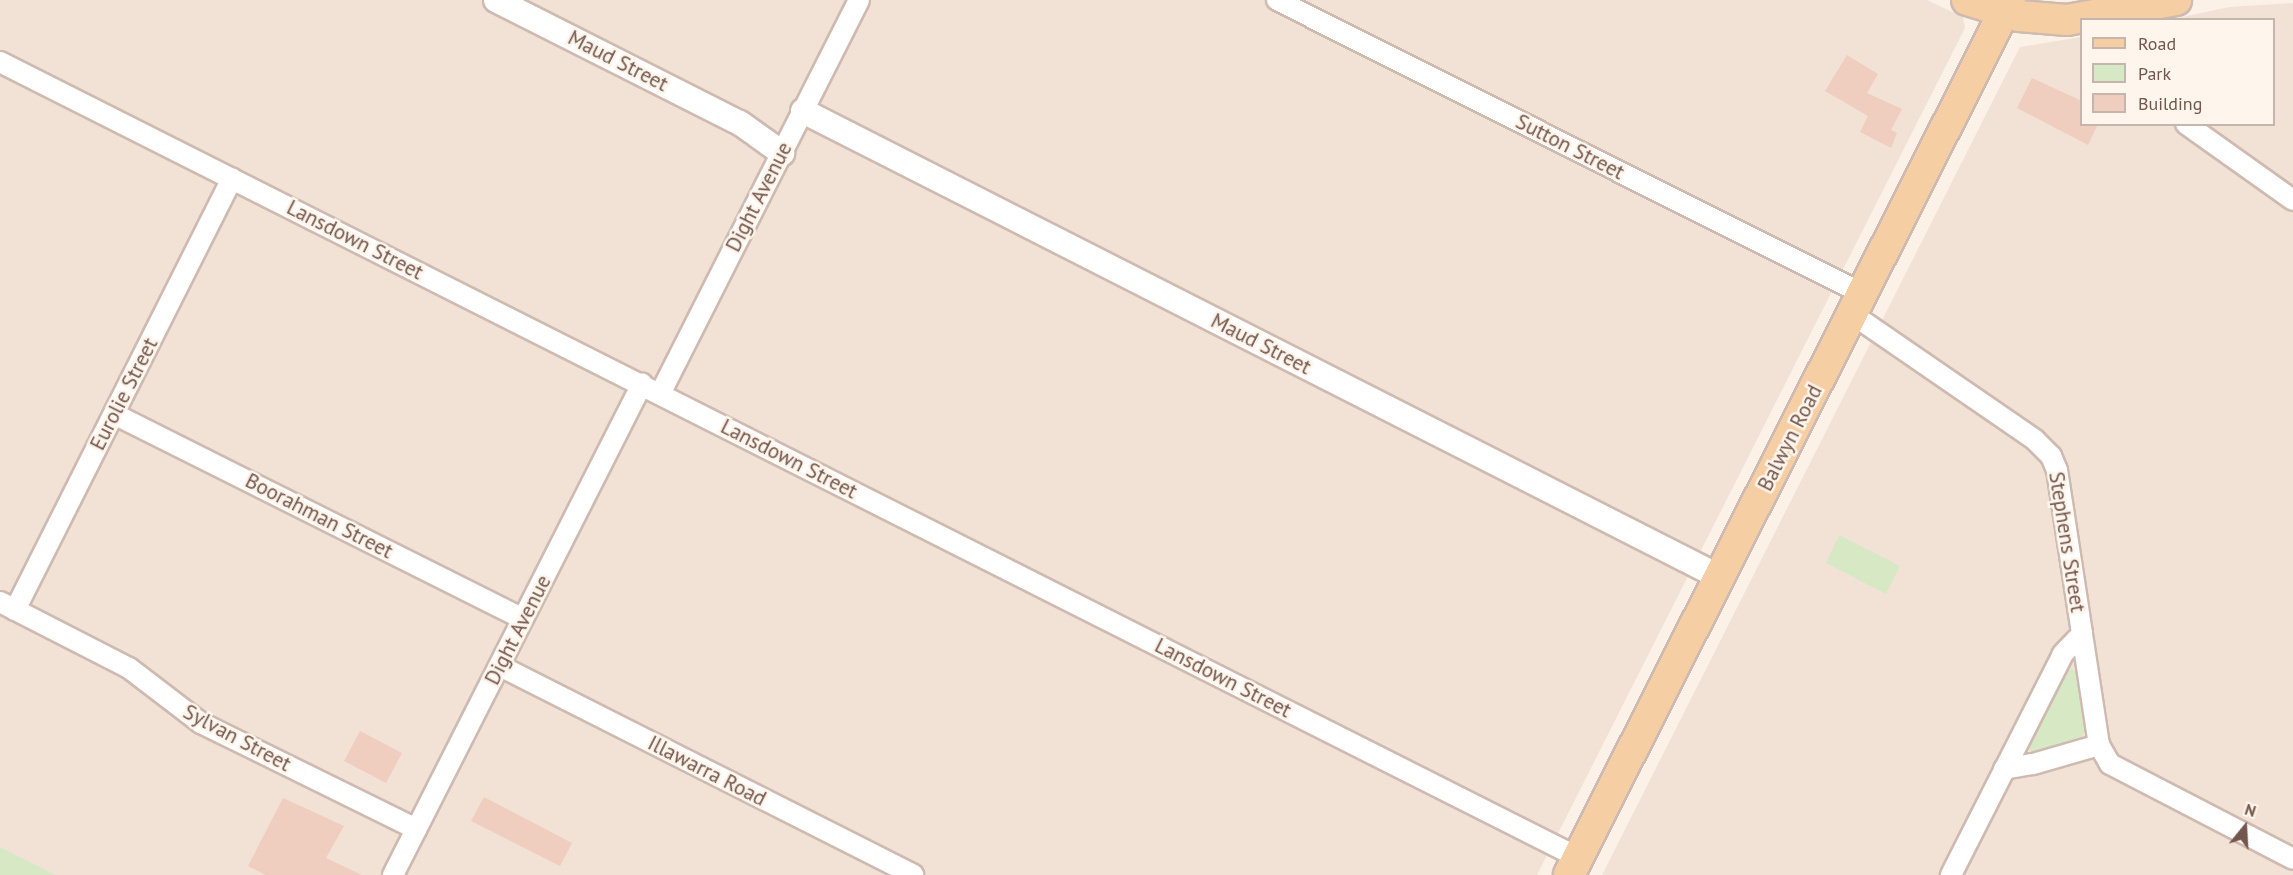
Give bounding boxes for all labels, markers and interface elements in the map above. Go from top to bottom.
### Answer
legend [2080,18,2275,126]
street label: Maud Street [564,25,672,97]
text: Road [2138,32,2176,55]
text: Park [2138,62,2171,85]
text: Building [2138,92,2202,115]
street label: Sutton Street [1512,109,1628,185]
street label: Dight Avenue [720,138,798,256]
street label: Lansdown Street [283,195,427,285]
street label: Maud Street [1207,308,1315,380]
street label: Eurolie Street [85,334,163,454]
street label: Balwyn Road [1753,381,1827,495]
street label: Lansdown Street [717,414,861,504]
street label: Boorahman Street [241,468,397,564]
street label: Stephens Street [2043,470,2091,614]
street label: Dight Avenue [479,571,557,689]
street label: Lansdown Street [1151,633,1295,723]
street label: Sylvan Street [179,699,295,777]
street label: Illawarra Road [644,730,770,812]
north arrow [2215,797,2275,857]
text: N [2242,799,2259,821]

